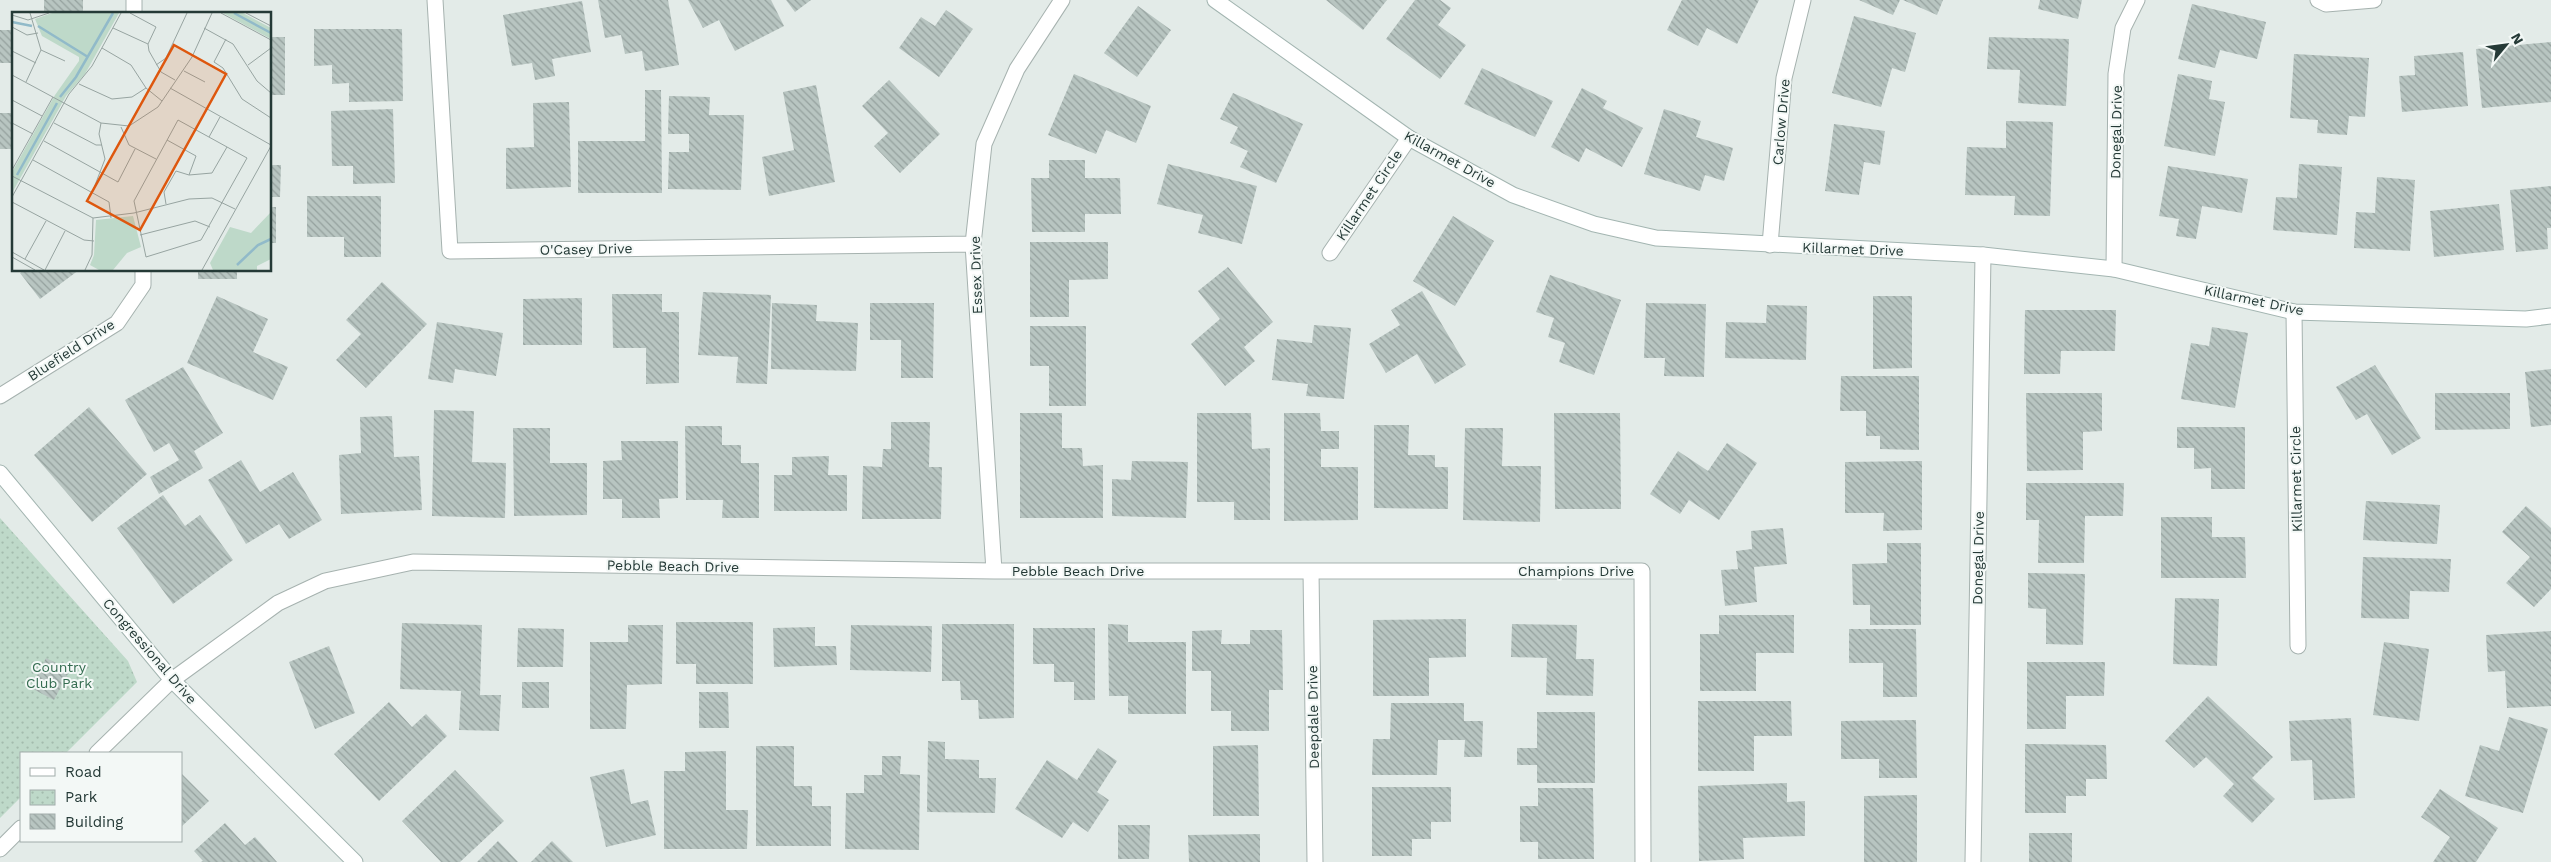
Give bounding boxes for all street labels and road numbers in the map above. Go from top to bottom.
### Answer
street label: Carlow Drive [1769,78,1793,166]
street label: Donegal Drive [2107,85,2125,179]
street label: Killarmet Drive [1402,127,1498,191]
street label: Killarmet Circle [1333,147,1405,243]
street label: Essex Drive [967,236,985,314]
street label: Killarmet Drive [1802,239,1904,259]
street label: O'Casey Drive [539,240,633,258]
street label: Killarmet Drive [2203,282,2305,318]
street label: Bluefield Drive [25,316,117,384]
street label: Killarmet Circle [2287,426,2305,532]
street label: Donegal Drive [1969,511,1987,605]
street label: Pebble Beach Drive [607,557,739,575]
street label: Pebble Beach Drive [1012,563,1144,579]
street label: Champions Drive [1518,563,1634,579]
street label: Congressional Drive [100,595,200,707]
street label: Deepdale Drive [1304,665,1322,769]

